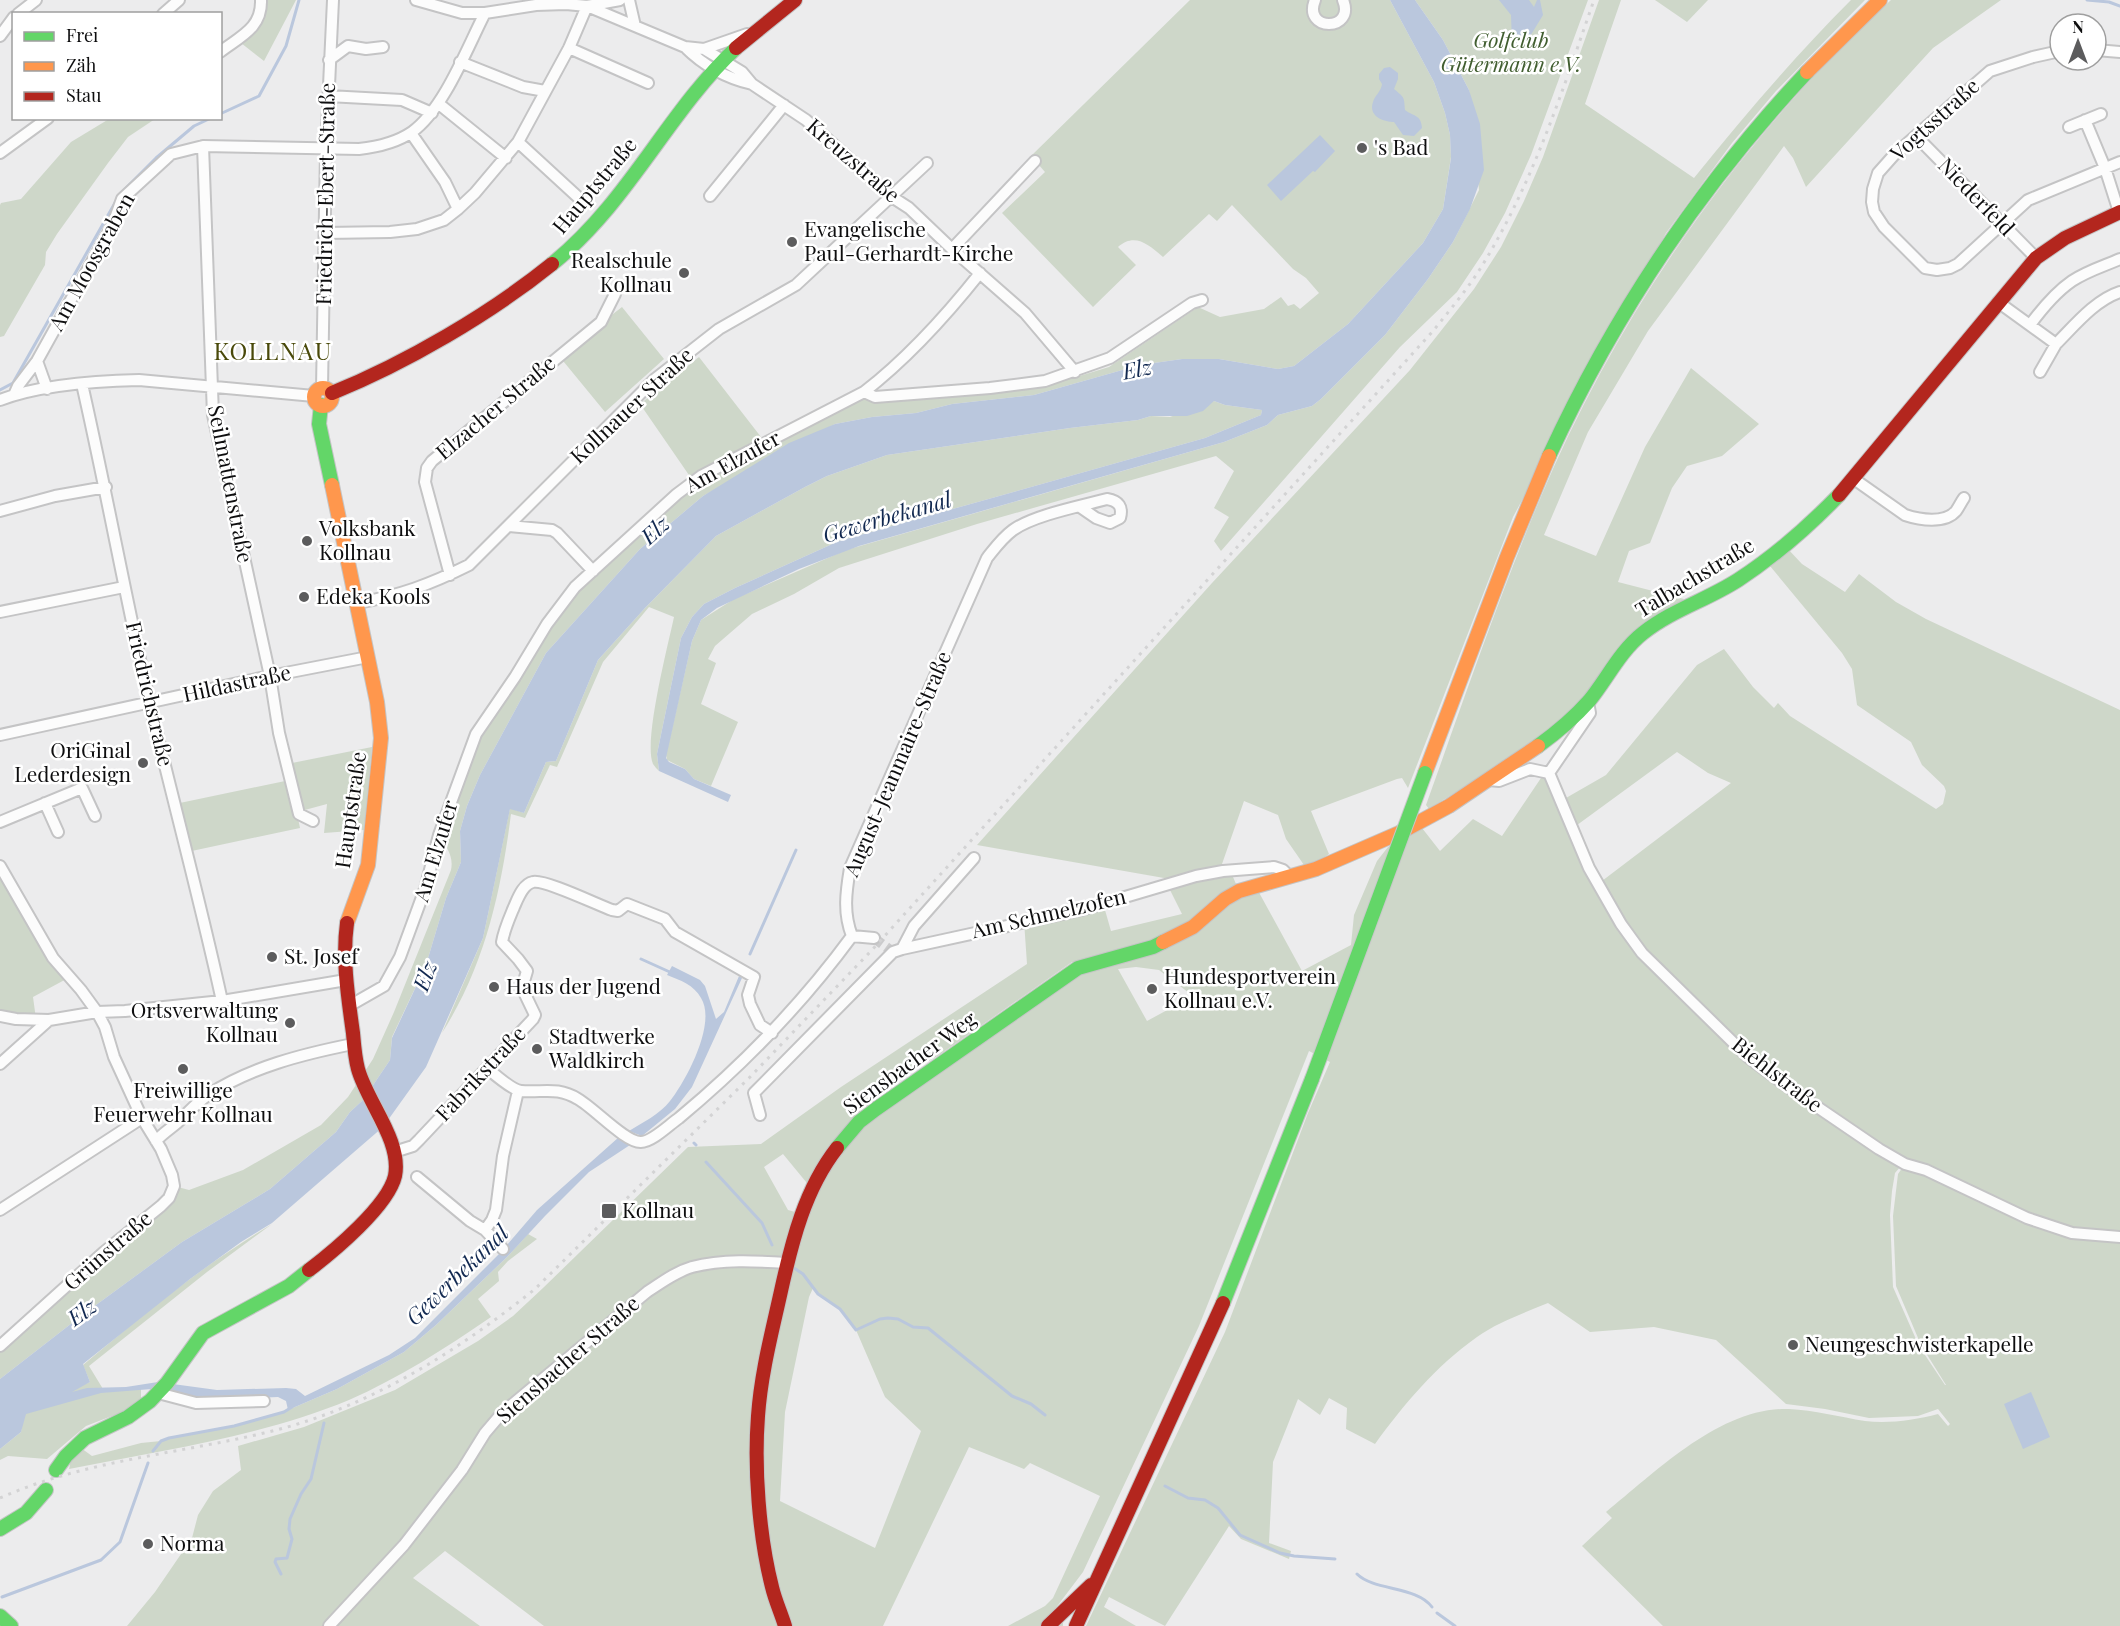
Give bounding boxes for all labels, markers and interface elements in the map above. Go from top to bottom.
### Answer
legend [12,12,222,120]
north arrow [2048,12,2108,72]
text: N [2072,16,2084,37]
text: Frei [66,23,98,47]
park label: Golfclub Gütermann e.V. [1441,25,1581,77]
text: Zäh [66,53,97,77]
street label: Vogtsstraße [1882,71,1984,167]
street label: Friedrich-Ebert-Straße [308,82,340,305]
text: Stau [66,83,102,107]
street label: Kreuzstraße [802,111,907,208]
street label: Hauptstraße [545,131,642,239]
place label: 's Bad [1374,132,1428,160]
marker: 's Bad [1355,141,1369,155]
street label: Niederfeld [1933,150,2022,241]
street label: Am Moosgraben [40,187,140,336]
place label: Evangelische Paul-Gerhardt-Kirche [804,214,1013,266]
marker: Evangelische Paul-Gerhardt-Kirche [785,235,799,249]
place label: Realschule Kollnau [571,245,672,297]
marker: Realschule Kollnau [677,266,691,280]
district label: KOLLNAU [213,334,333,366]
street label: Kollnauer Straße [563,340,698,469]
street label: Elzacher Straße [429,348,560,465]
water label: Elz [1119,350,1155,386]
street label: Seilmattenstraße [203,402,261,565]
street label: Am Elzufer [679,422,785,498]
water label: Gewerbekanal [819,483,955,549]
water label: Elz [633,507,676,551]
place label: Volksbank Kollnau [318,513,416,565]
street label: Talbachstraße [1630,530,1758,623]
marker: Volksbank Kollnau [300,534,314,548]
place label: Edeka Kools [316,581,430,609]
marker: Edeka Kools [297,590,311,604]
street label: Friedrichstraße [121,618,181,769]
street label: August-Jeanmaire-Straße [836,646,956,881]
street label: Hildastraße [180,657,293,707]
place label: OriGinal Lederdesign [14,735,131,787]
street label: Hauptstraße [327,750,371,870]
marker: OriGinal Lederdesign [136,756,150,770]
street label: Am Elzufer [405,796,463,906]
street label: Am Schmelzofen [968,881,1129,944]
place label: St. Josef [284,941,360,969]
marker: St. Josef [265,950,279,964]
water label: Elz [404,955,444,996]
place label: Hundesportverein Kollnau e.V. [1164,961,1337,1013]
place label: Haus der Jugend [506,971,661,999]
marker: Haus der Jugend [487,980,501,994]
marker: Hundesportverein Kollnau e.V. [1145,982,1159,996]
place label: Ortsverwaltung Kollnau [131,995,278,1047]
street label: Siensbacher Weg [837,1004,981,1119]
marker: Ortsverwaltung Kollnau [283,1016,297,1030]
street label: Fabrikstraße [428,1019,531,1126]
place label: Stadtwerke Waldkirch [548,1021,655,1073]
street label: Biehlstraße [1727,1029,1829,1118]
marker: Stadtwerke Waldkirch [530,1042,544,1056]
marker: Freiwillige Feuerwehr Kollnau [176,1062,190,1076]
place label: Freiwillige Feuerwehr Kollnau [93,1075,273,1127]
place label: Kollnau [622,1195,694,1223]
marker: Kollnau [600,1202,618,1220]
street label: Grünstraße [57,1203,157,1296]
water label: Gewerbekanal [398,1217,515,1331]
street label: Siensbacher Straße [489,1289,644,1428]
water label: Elz [60,1290,103,1333]
place label: Neungeschwisterkapelle [1805,1329,2034,1357]
marker: Neungeschwisterkapelle [1786,1338,1800,1352]
place label: Norma [160,1528,225,1556]
marker: Norma [141,1537,155,1551]

